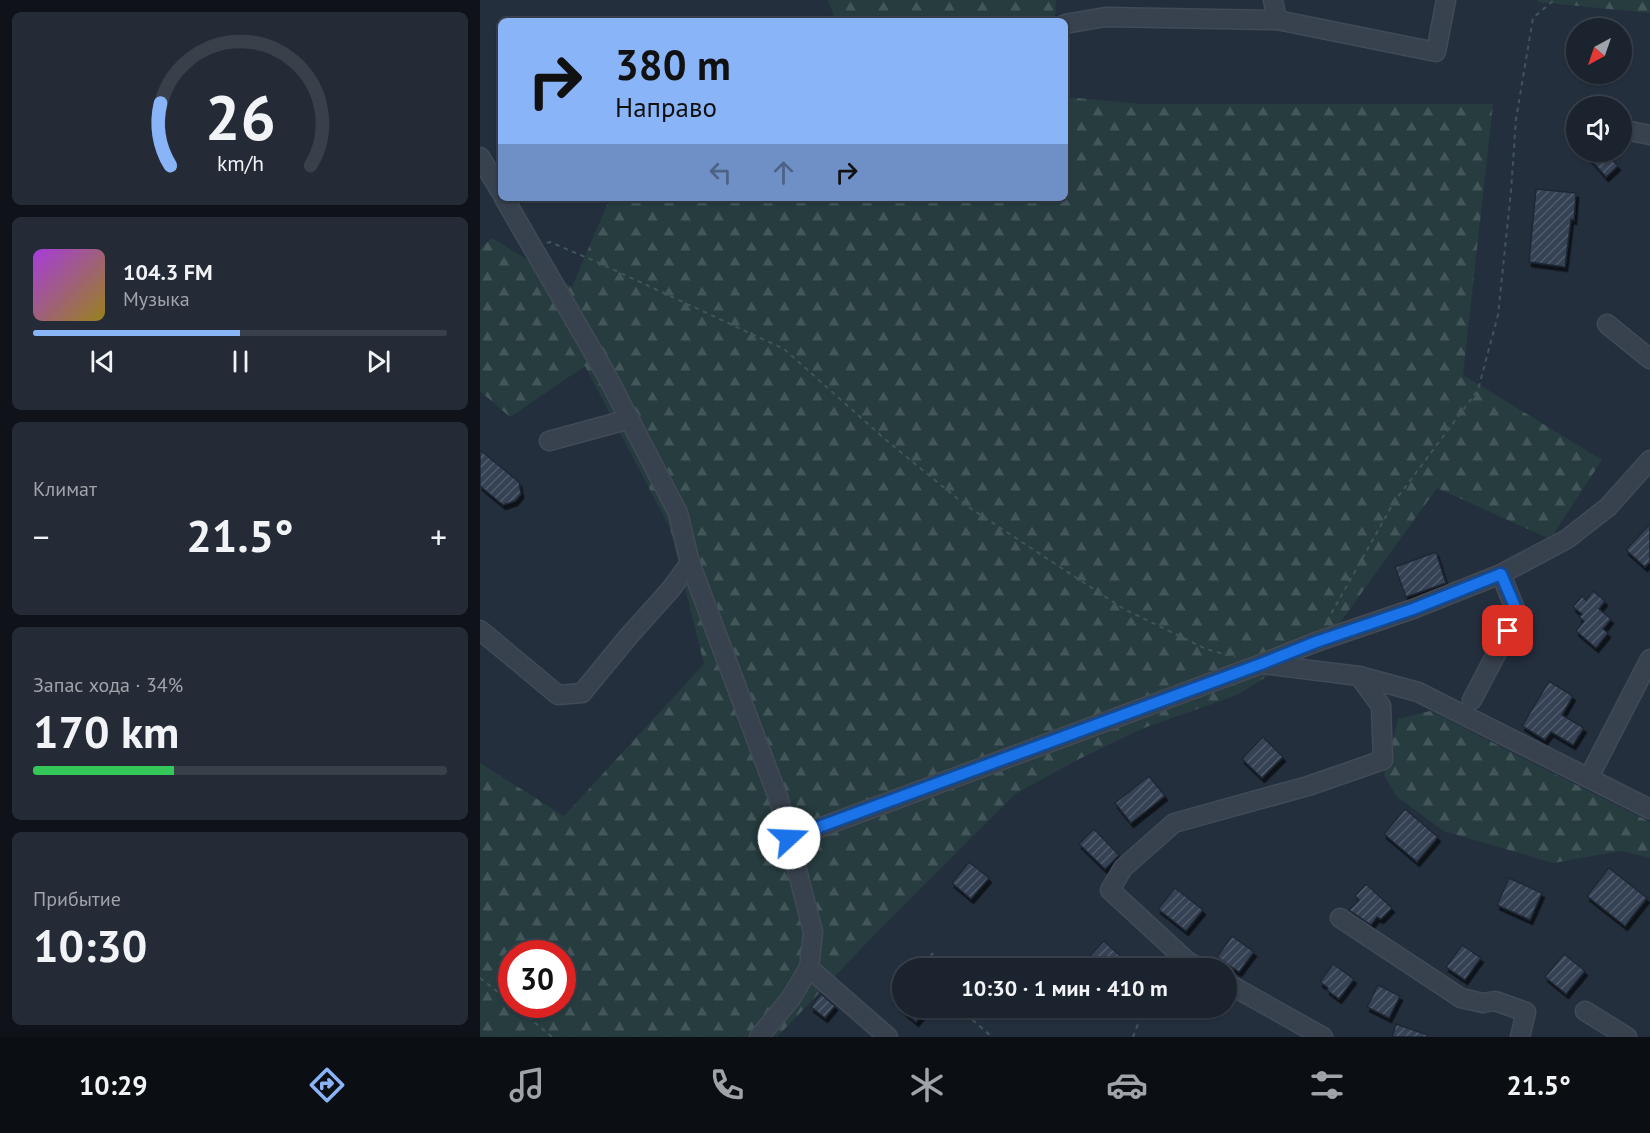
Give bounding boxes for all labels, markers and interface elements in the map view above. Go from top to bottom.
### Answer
north arrow [1566,18,1632,84]
map controls [1566,18,1632,162]
text: 380 m [615,37,731,92]
icon: right [516,42,594,120]
text: 26 [205,76,275,157]
text: Направо [615,90,717,124]
button: sound [1566,96,1632,162]
text: km/h [216,149,263,177]
icon: left [704,156,737,189]
icon: ahead [767,156,800,189]
icon: right [830,156,863,189]
text: 104.3 FM [123,258,213,286]
text: Музыка [123,286,190,312]
icon: previous [86,345,119,378]
icon: pause [224,345,257,378]
icon: next [362,345,395,378]
text: Климат [33,476,97,502]
text: 21.5° [186,506,294,564]
text: − [33,515,50,558]
text: + [430,515,447,558]
pin [1482,605,1533,656]
icon: arrive [1491,614,1524,647]
text: Запас хода · 34% [33,672,183,698]
text: 170 km [33,702,179,760]
position arrow [757,806,821,870]
text: Прибытие [33,886,121,912]
text: 10:30 [33,916,147,974]
speed limit sign: 30 [498,940,576,1018]
text: 10:30 · 1 мин · 410 m [961,974,1168,1002]
icon: directions [306,1064,348,1106]
icon: music [506,1064,548,1106]
icon: phone [706,1064,748,1106]
icon: climate [906,1064,948,1106]
icon: car [1106,1064,1148,1106]
icon: filters [1306,1064,1348,1106]
text: 10:29 [79,1068,148,1102]
text: 21.5° [1507,1068,1571,1102]

